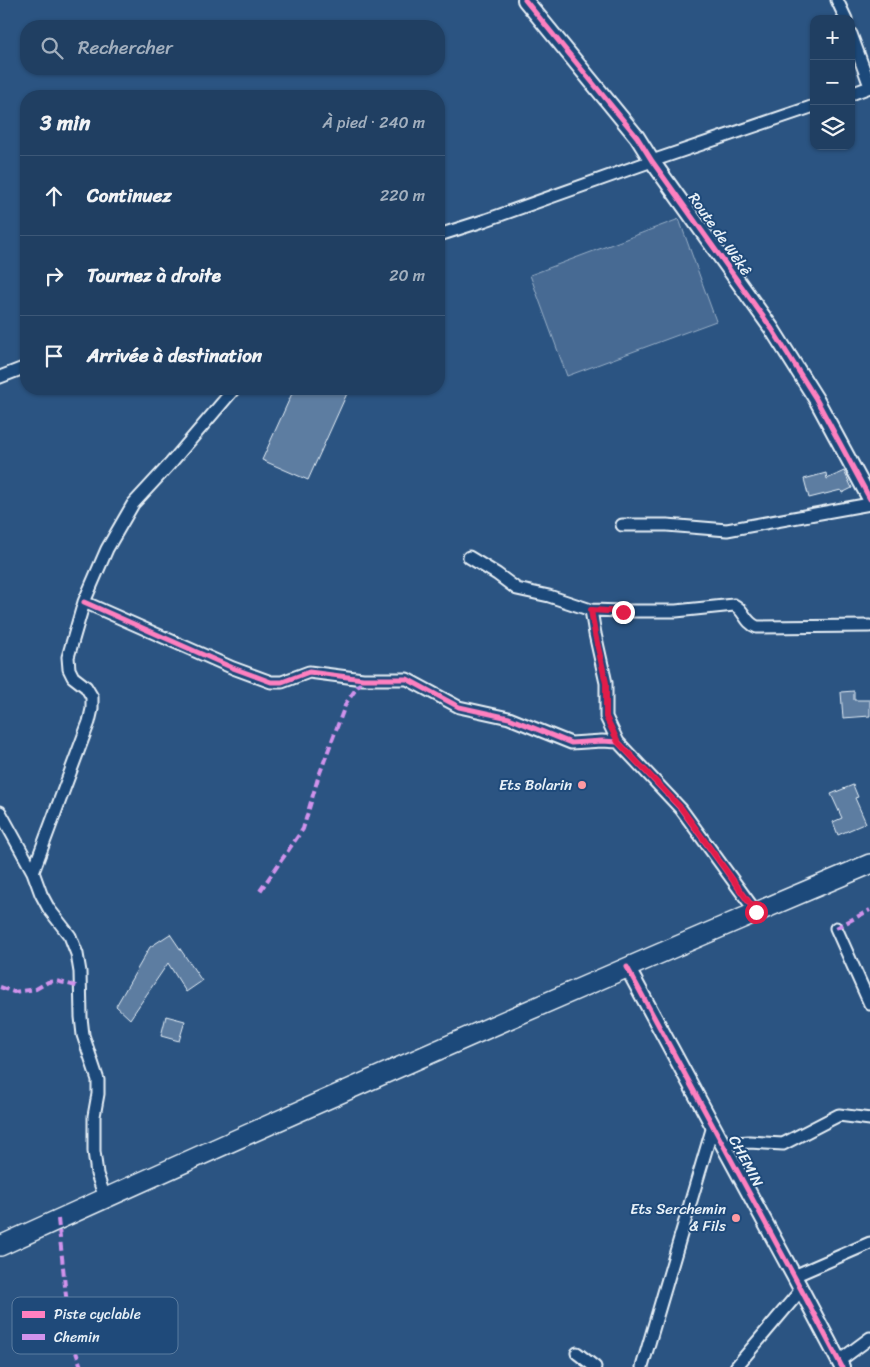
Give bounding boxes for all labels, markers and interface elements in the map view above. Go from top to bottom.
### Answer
map controls [810,15,855,150]
button: + [810,15,855,60]
search box [20,20,445,75]
text: Rechercher [78,31,173,64]
icon: search [38,34,66,62]
button: − [810,60,855,105]
text: 3 min [40,104,90,142]
button: layers [810,105,855,150]
text: À pied · 240 m [322,108,425,137]
text: Continuez [87,179,172,212]
text: 220 m [380,181,425,210]
icon: ahead [40,182,68,210]
street label: Route de Wêkê [682,187,759,281]
text: Tournez à droite [87,259,221,292]
text: 20 m [389,261,425,290]
icon: right [40,262,68,290]
text: Arrivée à destination [87,339,262,372]
icon: arrive [40,342,68,370]
route end [612,601,635,624]
place label: Ets Bolarin [499,772,572,798]
marker: Ets Bolarin [576,779,588,791]
route start [745,901,768,924]
street label: CHEMIN [722,1130,771,1192]
place label: Ets Serchemin & Fils [630,1196,726,1239]
marker: Ets Serchemin & Fils [730,1212,742,1224]
legend [12,1297,178,1354]
text: Piste cyclable [54,1302,141,1327]
text: Chemin [54,1325,100,1350]

